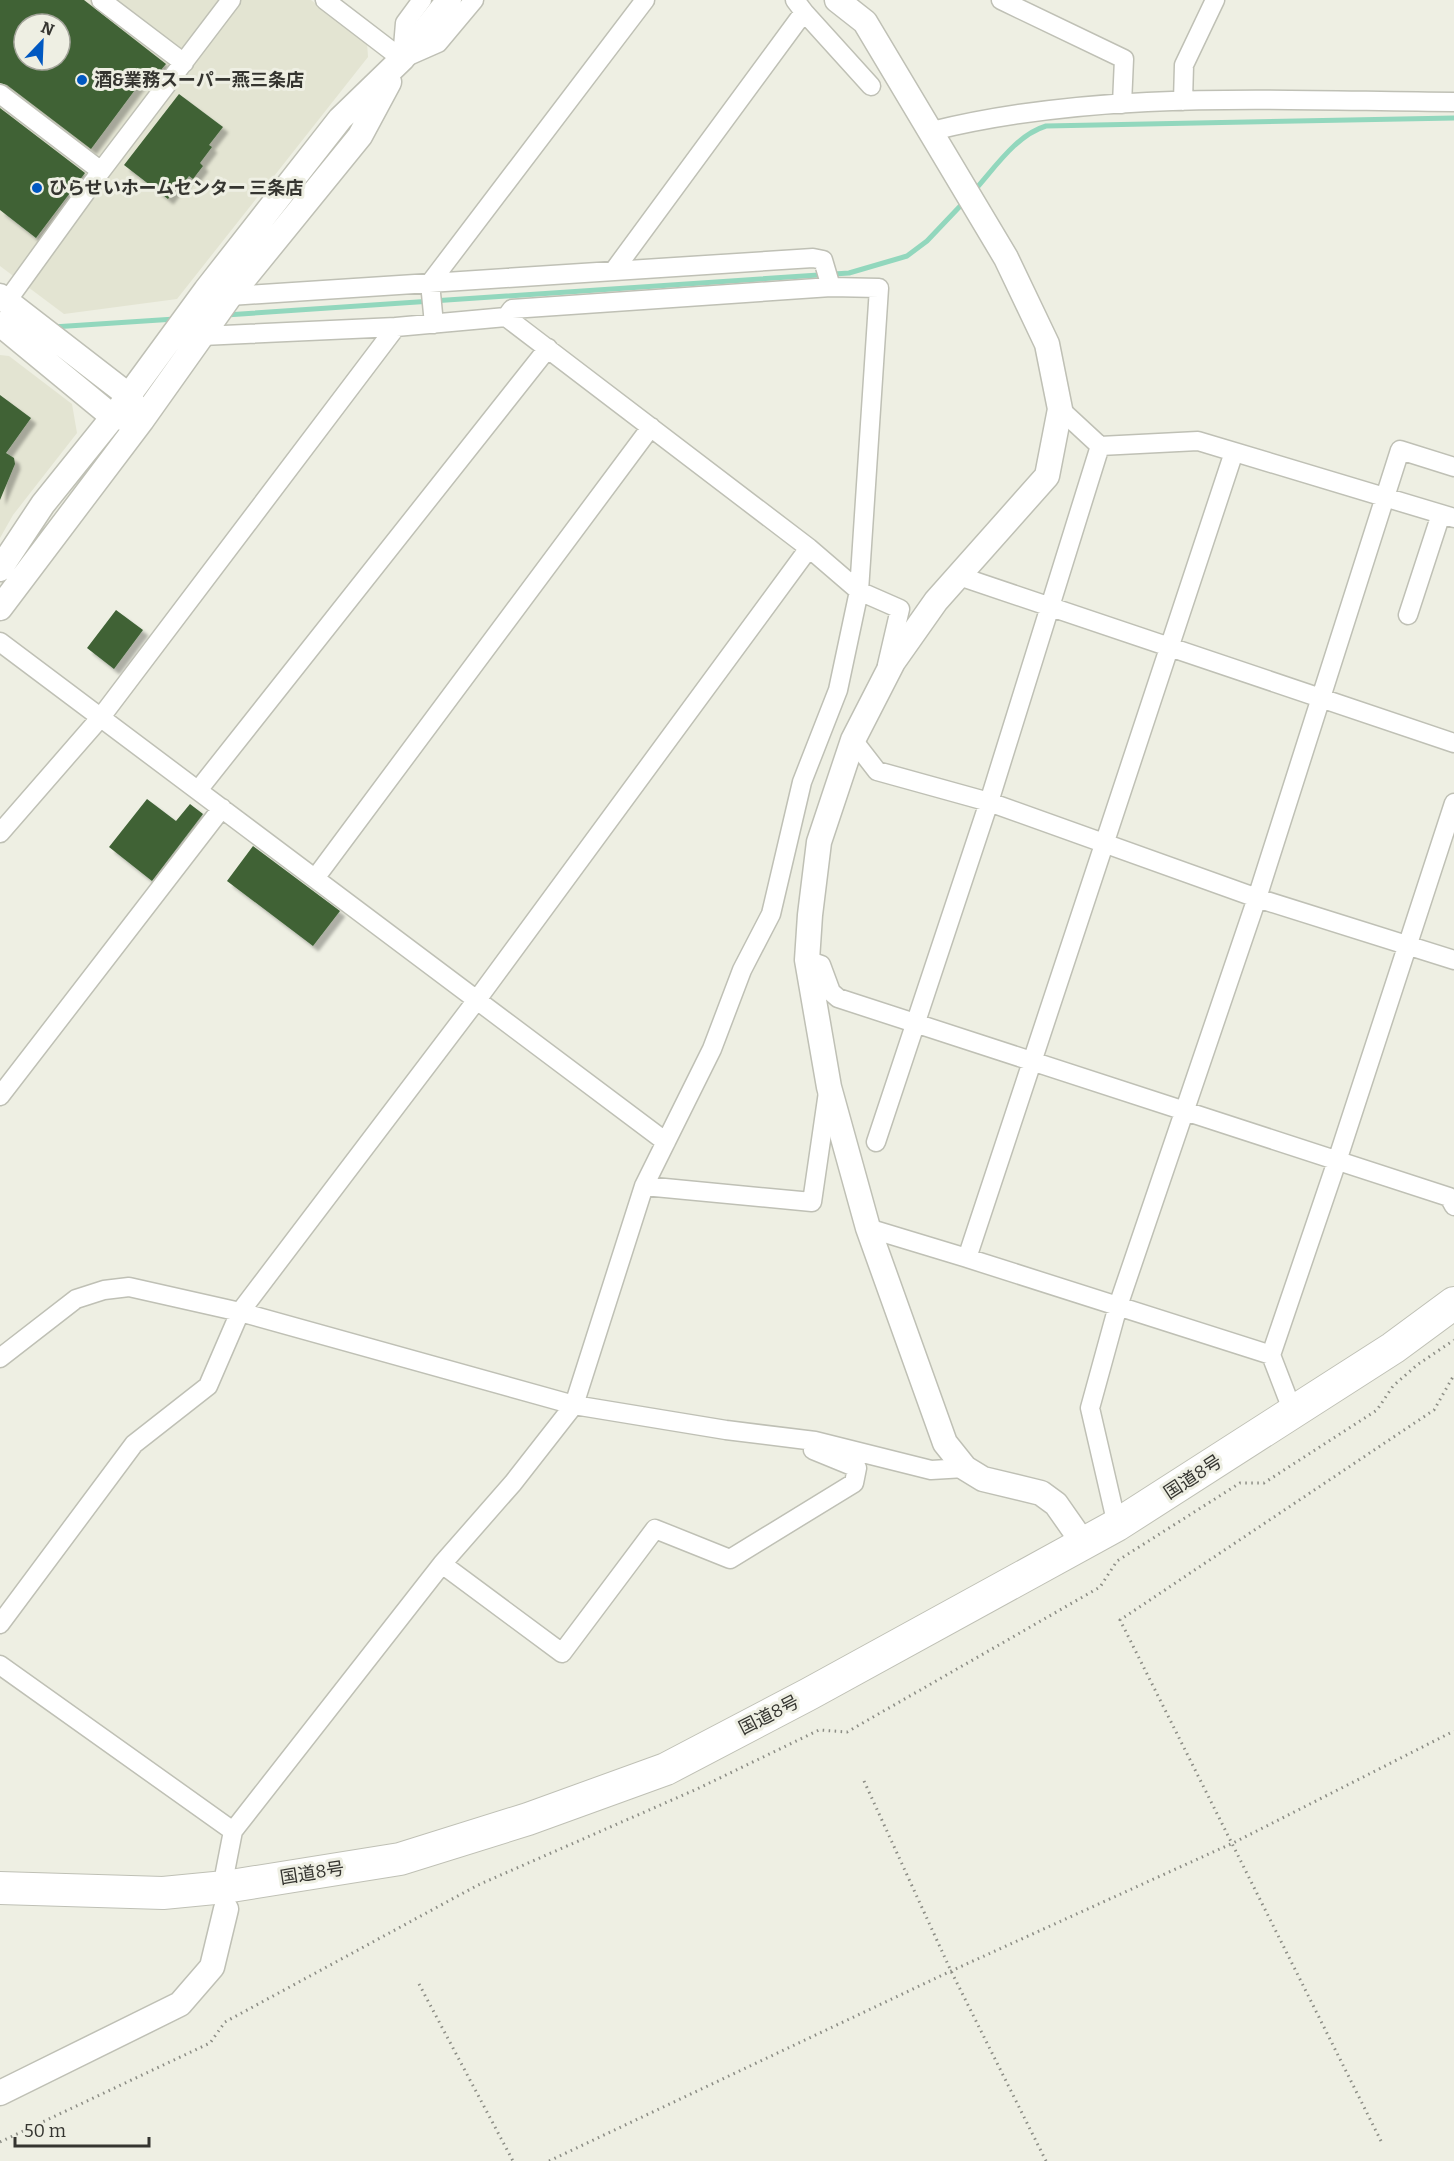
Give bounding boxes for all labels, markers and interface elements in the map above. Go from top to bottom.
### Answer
north arrow [12,12,72,72]
text: N [38,17,57,40]
place label: 酒&業務スーパー燕三条店 [94,69,304,91]
marker: 酒&業務スーパー燕三条店 [75,73,89,87]
place label: ひらせいホームセンター 三条店 [49,177,303,199]
marker: ひらせいホームセンター 三条店 [30,181,44,195]
street label: 国道8号 [1160,1450,1226,1504]
street label: 国道8号 [735,1690,803,1740]
street label: 国道8号 [278,1857,346,1889]
scale bar [15,2110,148,2148]
text: 50 m [24,2120,66,2142]

